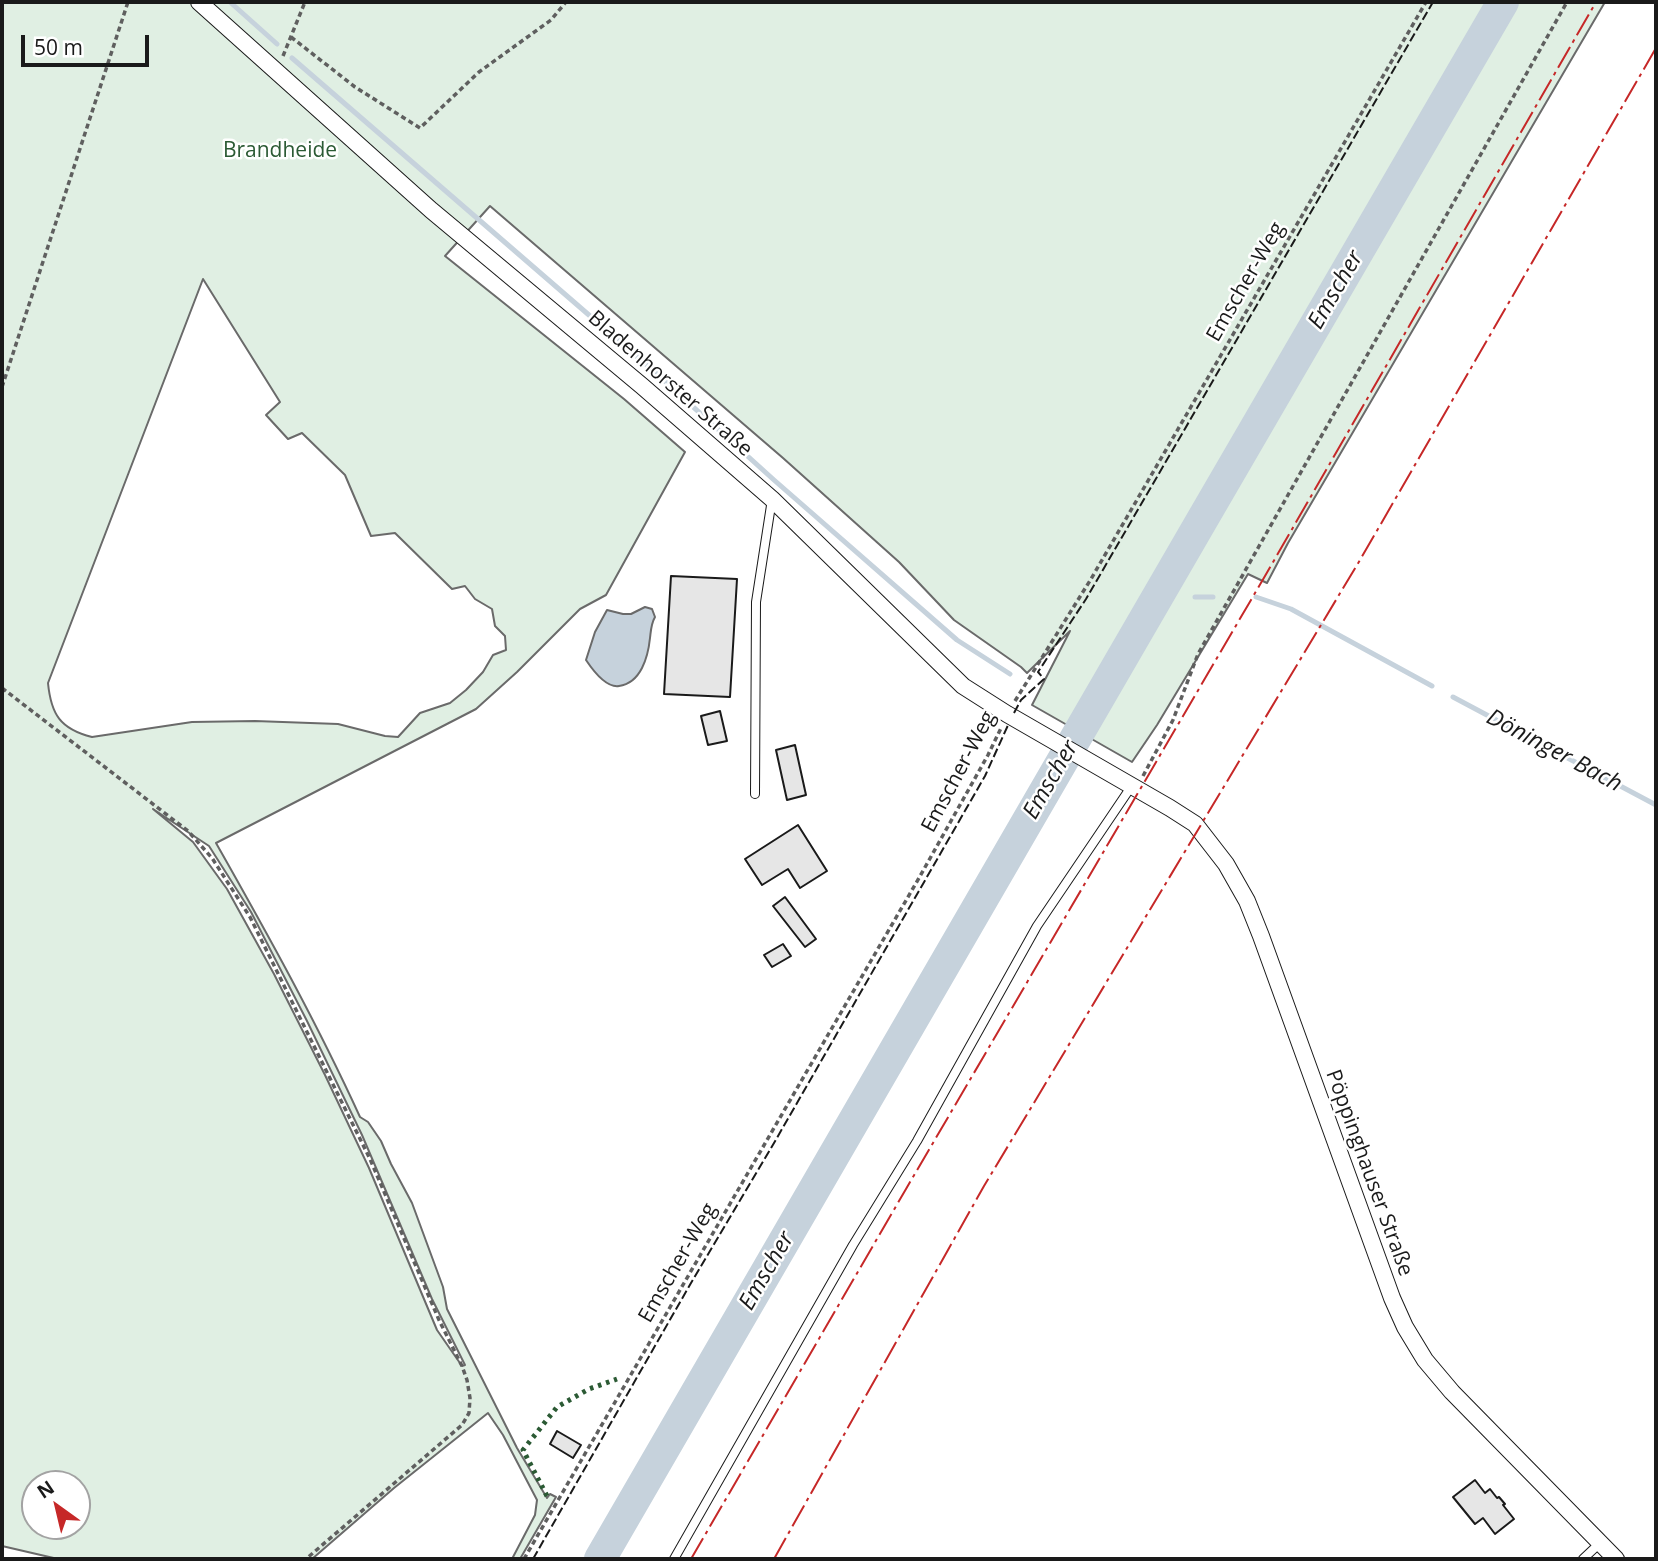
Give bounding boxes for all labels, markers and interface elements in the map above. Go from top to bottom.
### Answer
scale bar [24,21,152,65]
text: 50 m [34,33,83,61]
park label: Brandheide [223,138,337,164]
street label: Emscher-Weg [1202,218,1290,346]
water label: Emscher [1303,246,1369,334]
street label: Bladenhorster Straße [583,306,757,462]
water label: Döninger Bach [1481,704,1627,798]
street label: Emscher-Weg [916,707,1002,837]
water label: Emscher [1018,736,1084,824]
street label: Pöppinghauser Straße [1320,1066,1418,1280]
street label: Emscher-Weg [634,1199,722,1327]
water label: Emscher [734,1227,800,1315]
north arrow [21,1470,91,1540]
text: N [32,1474,59,1504]

